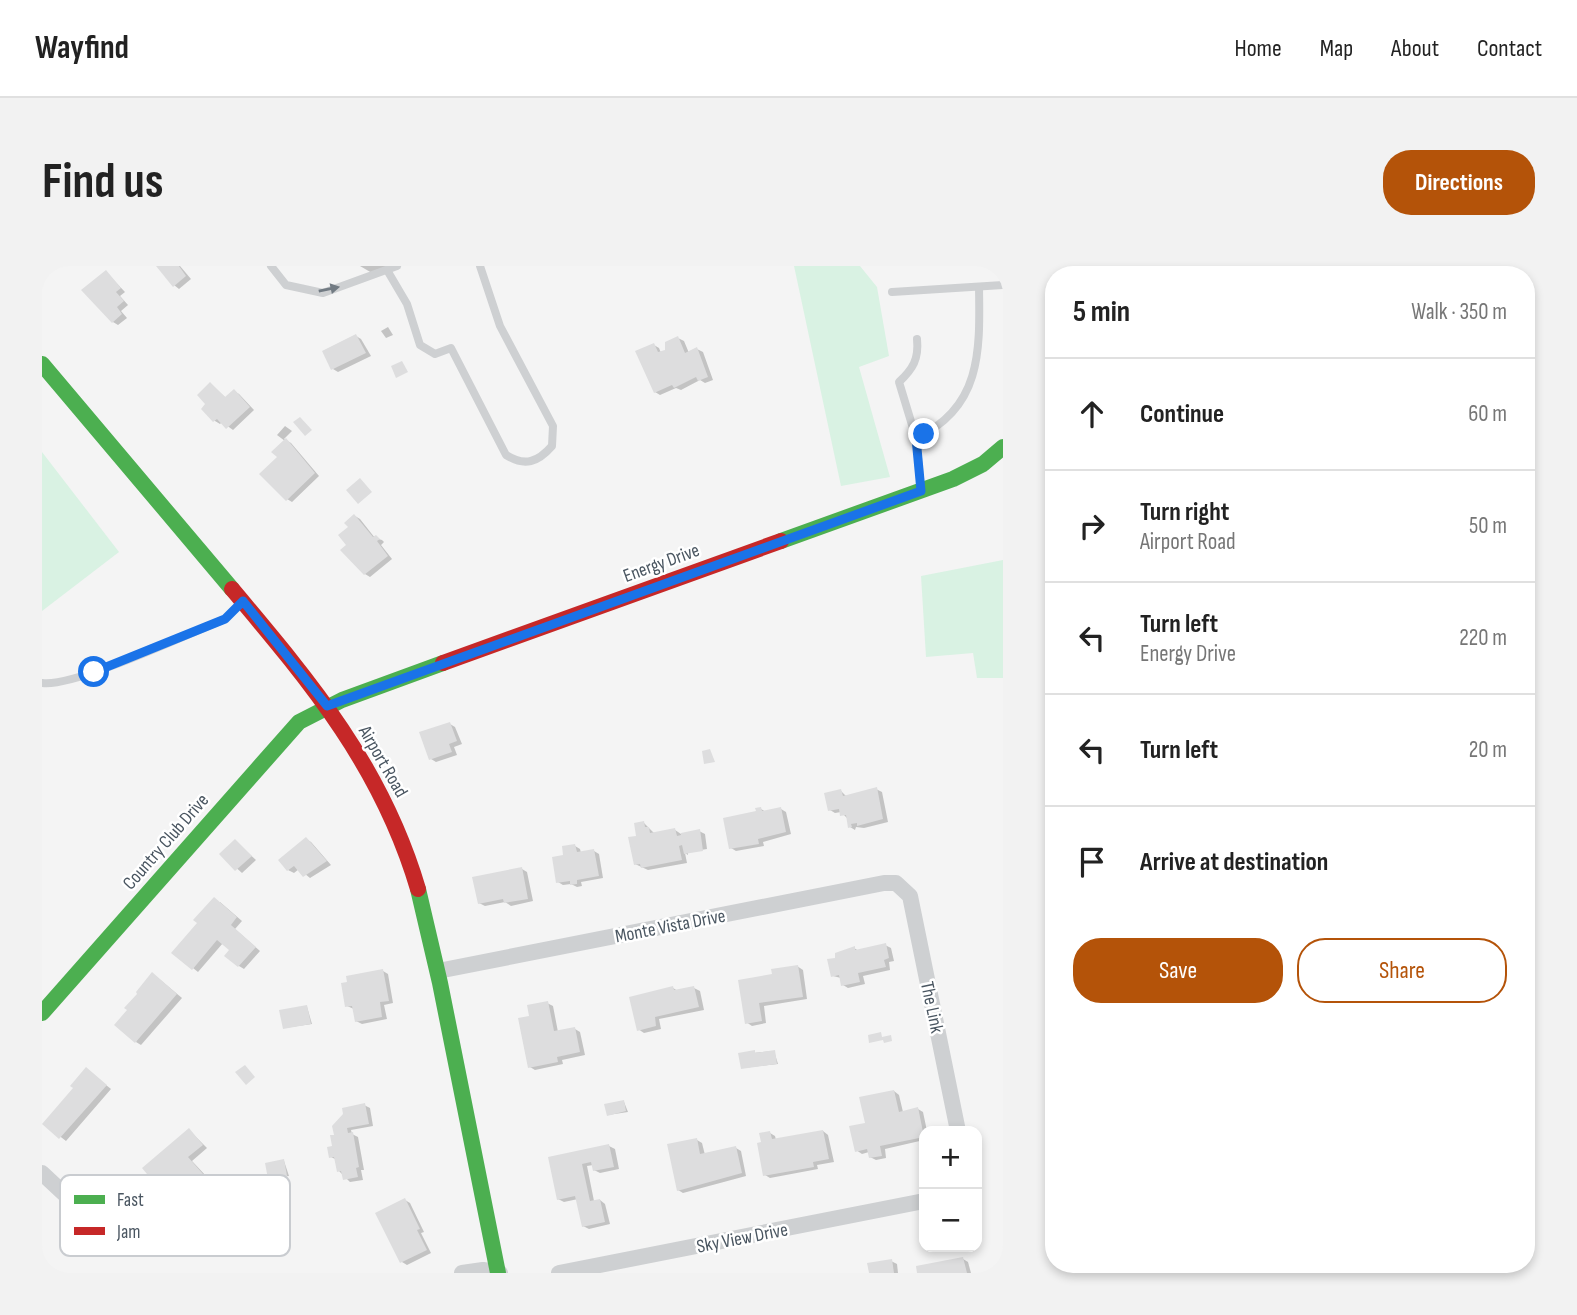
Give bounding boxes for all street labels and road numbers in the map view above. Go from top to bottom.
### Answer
street label: Energy Drive [620,539,703,588]
street label: Airport Road [352,721,412,802]
street label: Country Club Drive [118,789,214,895]
street label: Monte Vista Drive [613,905,727,948]
street label: The Link [915,979,948,1036]
street label: Sky View Drive [695,1218,790,1259]

